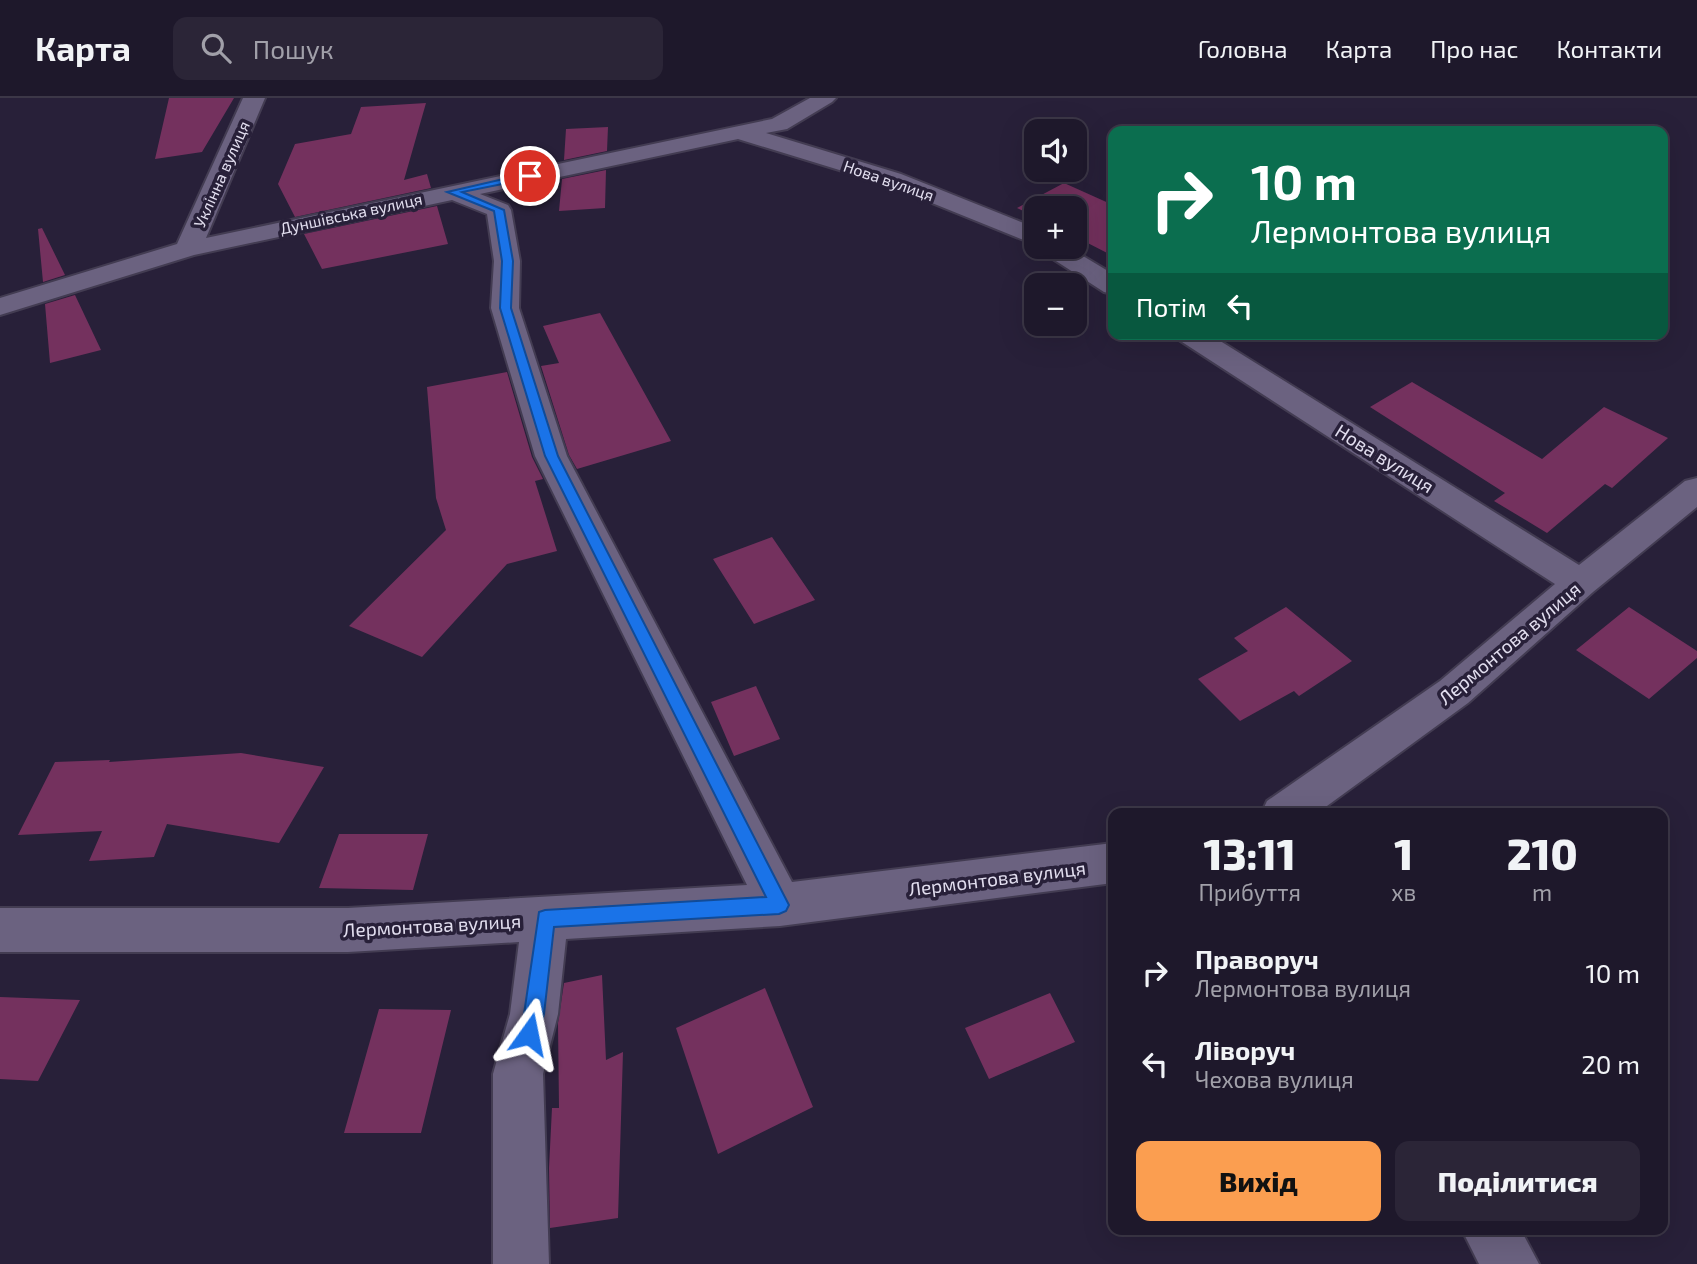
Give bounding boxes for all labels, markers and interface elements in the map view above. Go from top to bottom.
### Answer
search box [173,17,663,80]
text: Карта [35,28,131,68]
icon: search [197,29,235,67]
text: Пошук [253,33,334,64]
text: Головна [1198,34,1288,63]
text: Карта [1326,34,1392,63]
text: Про нас [1430,34,1518,63]
text: Контакти [1556,34,1662,63]
street label: Уклінна вулиця [189,118,254,231]
map controls [1024,119,1087,336]
button: sound [1024,119,1087,182]
pin [500,146,560,206]
text: 10 m [1251,151,1357,210]
icon: right [1136,154,1227,245]
street label: Нова вулиця [841,156,937,205]
icon: arrive [511,157,549,195]
street label: Дуншівська вулиця [278,189,424,238]
button: + [1024,196,1087,259]
text: Лермонтова вулиця [1251,211,1551,249]
button: − [1024,273,1087,336]
icon: left [1221,287,1259,325]
text: Потім [1136,291,1207,322]
street label: Нова вулиця [1331,419,1439,498]
street label: Лермонтова вулиця [1433,577,1585,710]
text: 13:11 [1204,828,1296,878]
text: 1 [1394,828,1413,878]
text: 210 [1507,828,1578,878]
street label: Лермонтова вулиця [907,856,1087,901]
text: Прибуття [1198,878,1301,906]
text: хв [1391,878,1416,906]
text: m [1532,878,1552,906]
street label: Лермонтова вулиця [342,909,522,942]
text: Праворуч [1195,943,1319,974]
icon: right [1136,954,1174,992]
text: 10 m [1585,957,1640,988]
text: Лермонтова вулиця [1195,974,1411,1002]
position arrow [492,997,566,1071]
text: Ліворуч [1195,1034,1295,1065]
icon: left [1136,1045,1174,1083]
text: 20 m [1581,1048,1640,1079]
text: Чехова вулиця [1195,1065,1354,1093]
button: Вихід [1136,1141,1381,1221]
button: Поділитися [1395,1141,1640,1221]

